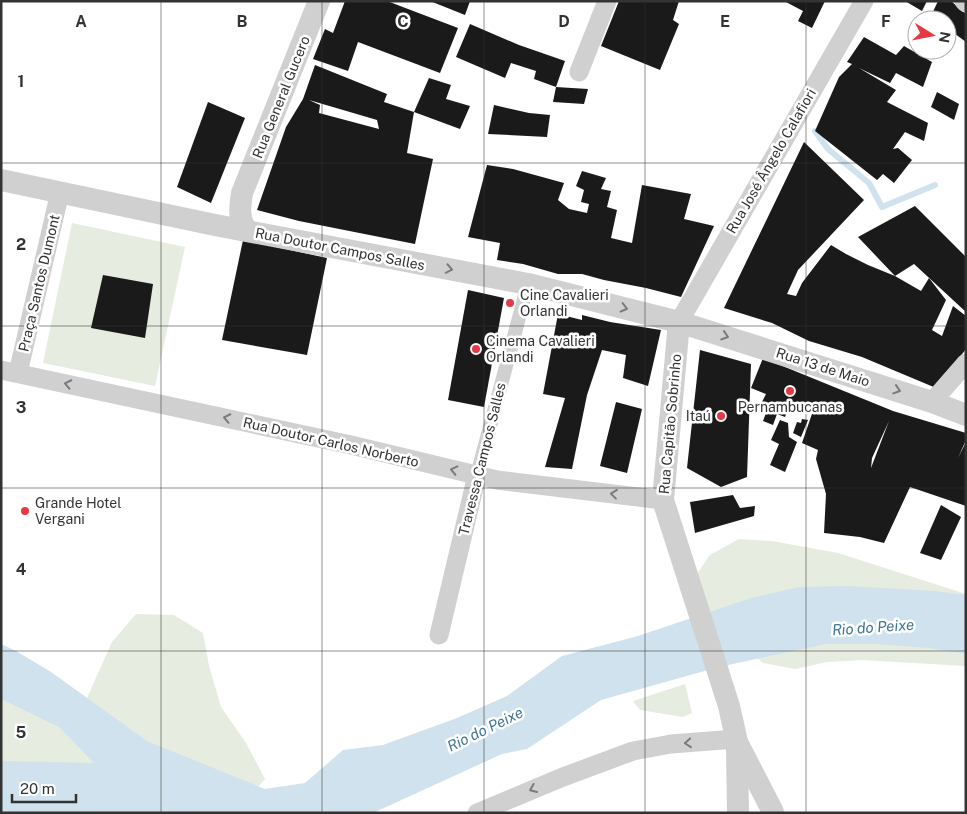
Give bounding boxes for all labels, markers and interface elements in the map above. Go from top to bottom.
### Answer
north arrow [907,10,957,60]
text: A [75,12,87,31]
text: B [237,12,248,31]
text: C [397,12,409,31]
text: D [558,12,570,31]
text: E [720,12,730,31]
text: F [881,12,891,31]
text: N [936,30,954,44]
street label: Rua General Gucero [249,33,313,161]
text: 1 [18,72,24,91]
street label: Rua José Ângelo Calafiori [722,85,819,236]
street label: Praça Santos Dumont [15,213,63,353]
street label: Rua Doutor Campos Salles [254,225,426,273]
text: 2 [16,235,26,254]
one-way arrow [444,264,453,274]
place label: Cine Cavalieri Orlandi [520,287,609,319]
marker: Cine Cavalieri Orlandi [504,297,516,309]
one-way arrow [620,302,629,313]
one-way arrow [720,331,729,341]
place label: Cinema Cavalieri Orlandi [486,333,595,365]
marker: Cinema Cavalieri Orlandi [470,343,482,355]
street label: Rua 13 de Maio [774,344,872,390]
street label: Rua Capitão Sobrinho [656,353,684,495]
one-way arrow [64,379,73,390]
street label: Travessa Campos Salles [455,381,509,537]
marker: Pernambucanas [784,385,796,397]
one-way arrow [892,385,900,395]
text: 3 [16,398,26,417]
place label: Pernambucanas [738,399,842,415]
place label: Itaú [686,408,711,424]
marker: Itaú [715,410,727,422]
one-way arrow [223,414,232,424]
street label: Rua Doutor Carlos Norberto [242,414,421,470]
one-way arrow [449,465,458,476]
one-way arrow [610,489,618,500]
place label: Grande Hotel Vergani [35,495,122,527]
marker: Grande Hotel Vergani [19,505,31,517]
text: 4 [16,560,27,579]
water label: Rio do Peixe [831,616,915,638]
water label: Rio do Peixe [444,703,526,755]
text: 5 [16,723,27,742]
one-way arrow [684,737,692,748]
scale bar [12,772,76,804]
text: 20 m [20,780,55,797]
one-way arrow [529,783,538,794]

